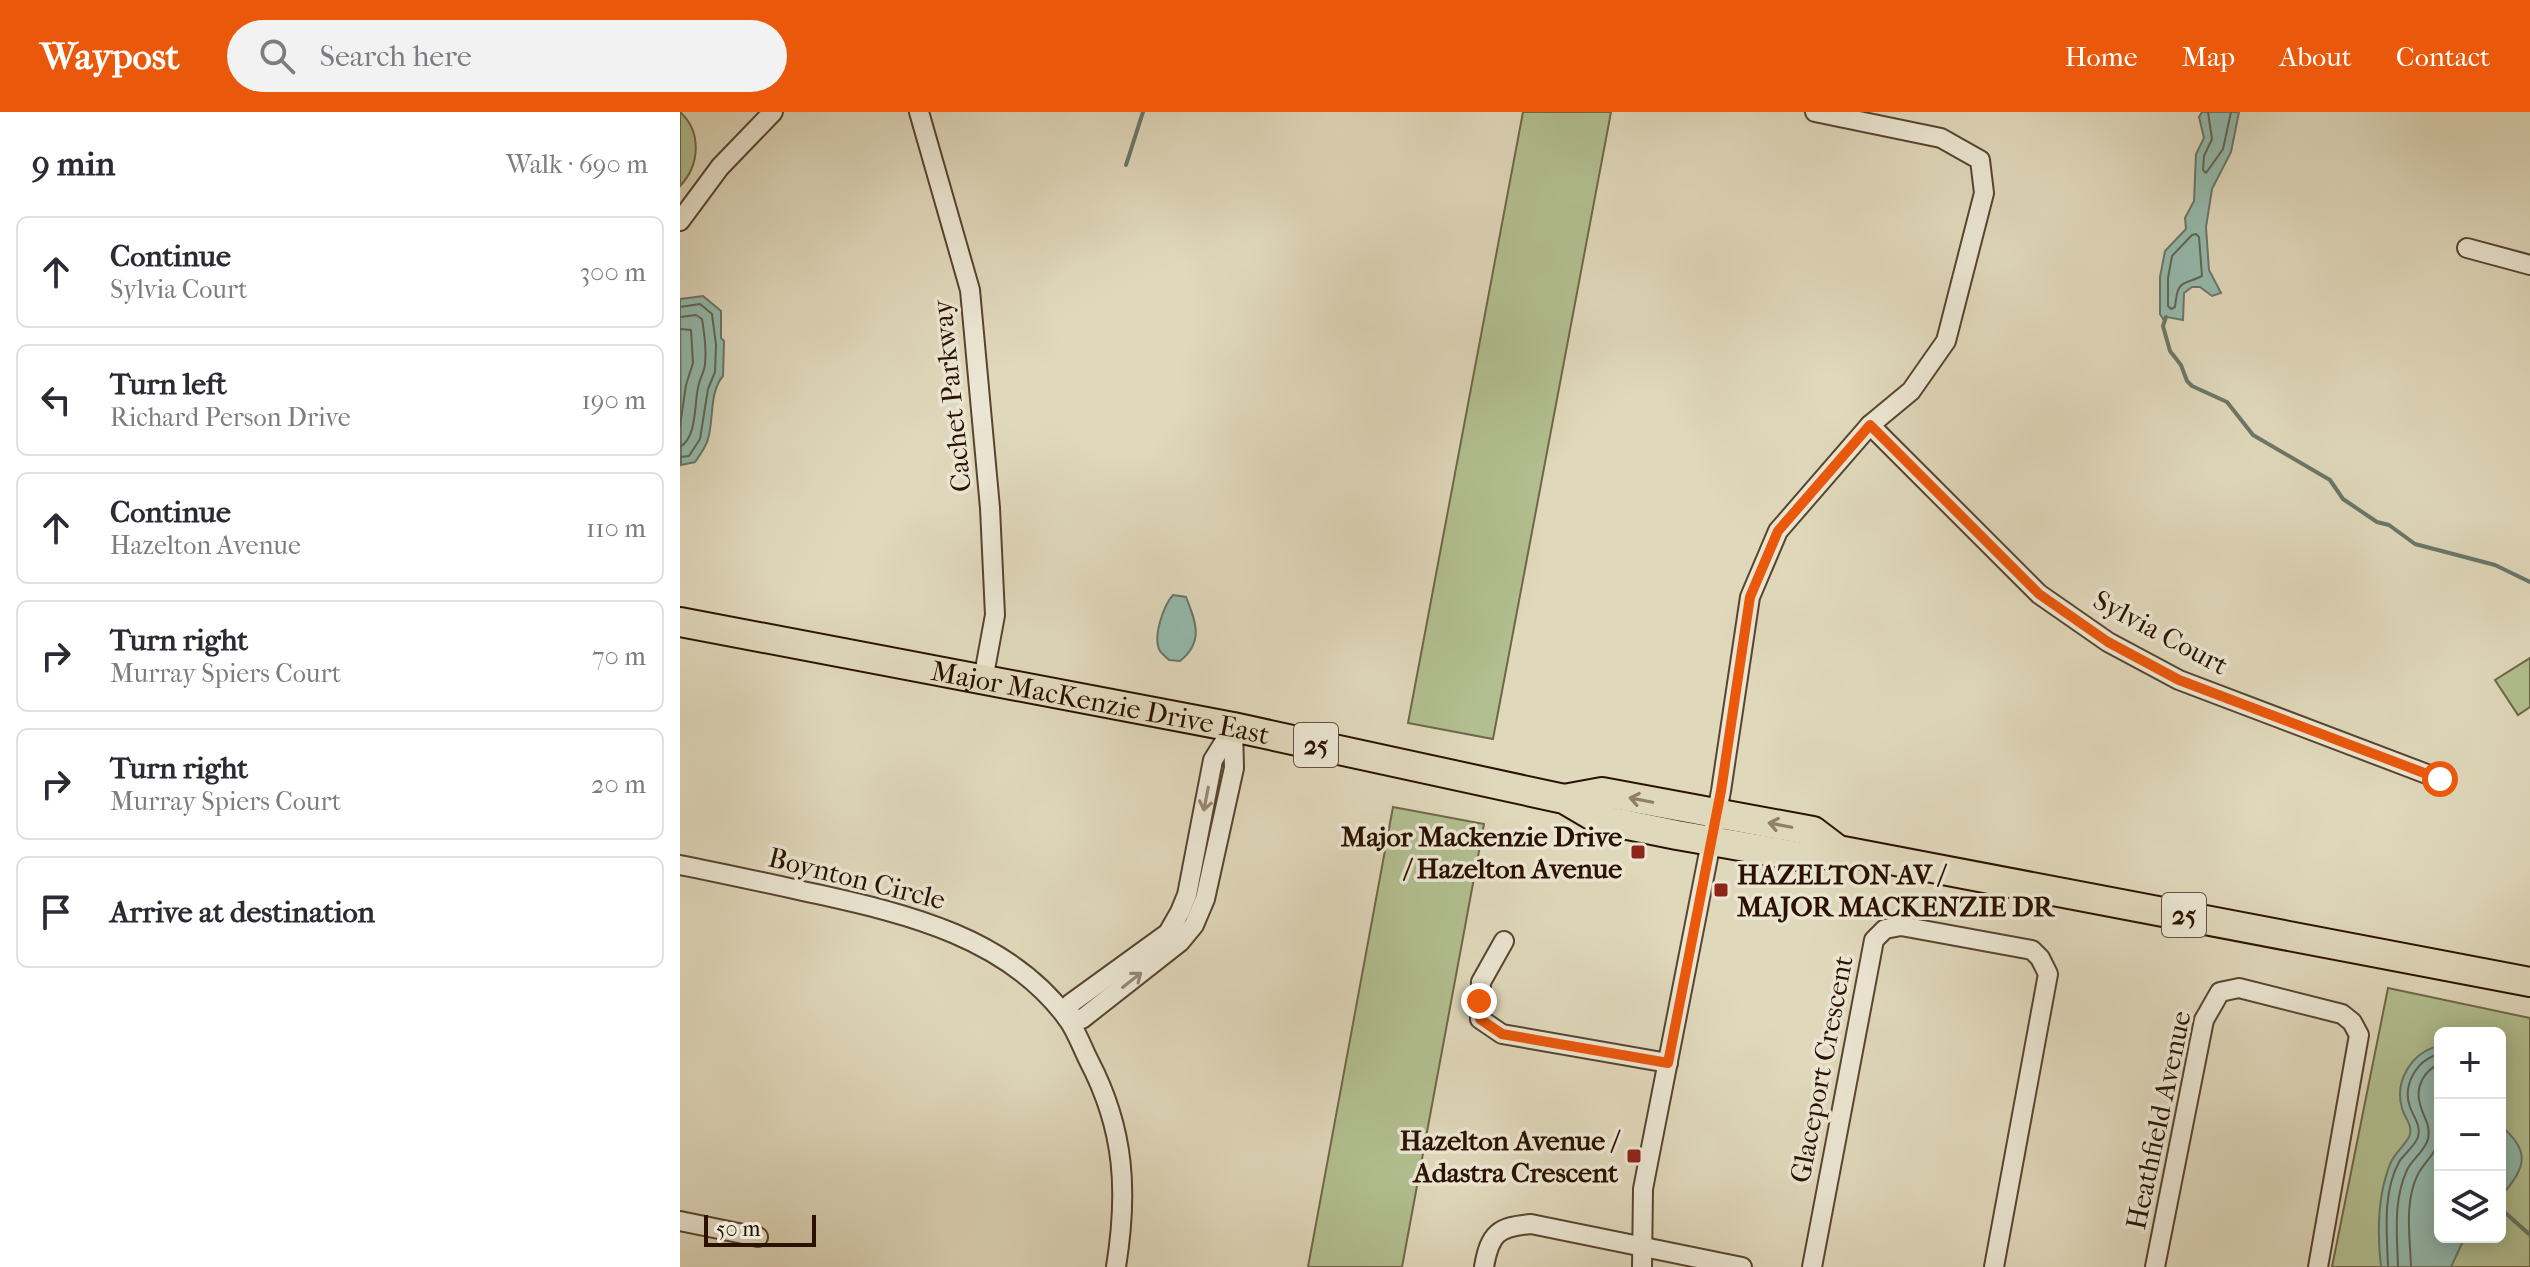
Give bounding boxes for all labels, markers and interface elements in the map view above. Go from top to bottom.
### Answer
search box [227,20,787,92]
text: Waypost [40,34,179,79]
icon: search [255,34,299,78]
text: Search here [319,39,472,74]
text: Home [2065,40,2138,73]
text: Map [2182,40,2235,73]
text: About [2279,40,2352,73]
text: Contact [2396,40,2490,73]
text: 9 min [32,144,115,184]
text: Walk · 690 m [506,149,648,180]
text: Continue [110,239,231,274]
icon: ahead [34,250,78,294]
text: 300 m [579,257,646,288]
text: Sylvia Court [110,274,248,305]
street label: Cachet Parkway [925,297,978,494]
text: Turn left [110,367,227,402]
icon: left [34,378,78,422]
text: 190 m [582,385,646,416]
text: Richard Person Drive [110,402,351,433]
text: Continue [110,495,231,530]
icon: ahead [34,506,78,550]
text: 110 m [586,513,646,544]
text: Hazelton Avenue [110,530,301,561]
street label: Sylvia Court [2088,583,2234,682]
text: Turn right [110,623,248,658]
icon: right [34,634,78,678]
text: 70 m [592,641,646,672]
street label: Major MacKenzie Drive East [929,654,1272,751]
text: Murray Spiers Court [110,658,341,689]
road number: 25 [1294,723,1338,767]
text: Turn right [110,751,248,786]
route start [2422,761,2458,797]
icon: right [34,762,78,806]
text: 20 m [591,769,646,800]
text: Murray Spiers Court [110,786,341,817]
one-way arrow [1197,786,1212,811]
one-way arrow [1628,791,1654,806]
one-way arrow [1768,817,1793,832]
place label: Major Mackenzie Drive / Hazelton Avenue [1341,820,1622,885]
street label: Boynton Circle [765,841,949,916]
marker: Major Mackenzie Drive / Hazelton Avenue [1629,843,1647,861]
place label: HAZELTON AV / MAJOR MACKENZIE DR [1737,858,2055,923]
marker: HAZELTON AV / MAJOR MACKENZIE DR [1712,881,1730,899]
icon: arrive [34,890,78,934]
road number: 25 [2162,893,2206,937]
text: Arrive at destination [110,895,375,930]
street label: Glaceport Crescent [1783,953,1860,1186]
one-way arrow [1121,972,1142,989]
route end [1461,983,1497,1019]
street label: Heathfield Avenue [2119,1008,2198,1233]
map controls [2434,1027,2506,1243]
button: + [2434,1027,2506,1099]
button: − [2434,1099,2506,1171]
place label: Hazelton Avenue / Adastra Crescent [1400,1124,1621,1189]
marker: Hazelton Avenue / Adastra Crescent [1625,1147,1643,1165]
button: layers [2434,1171,2506,1243]
scale bar [704,1211,816,1247]
text: 50 m [716,1216,761,1242]

